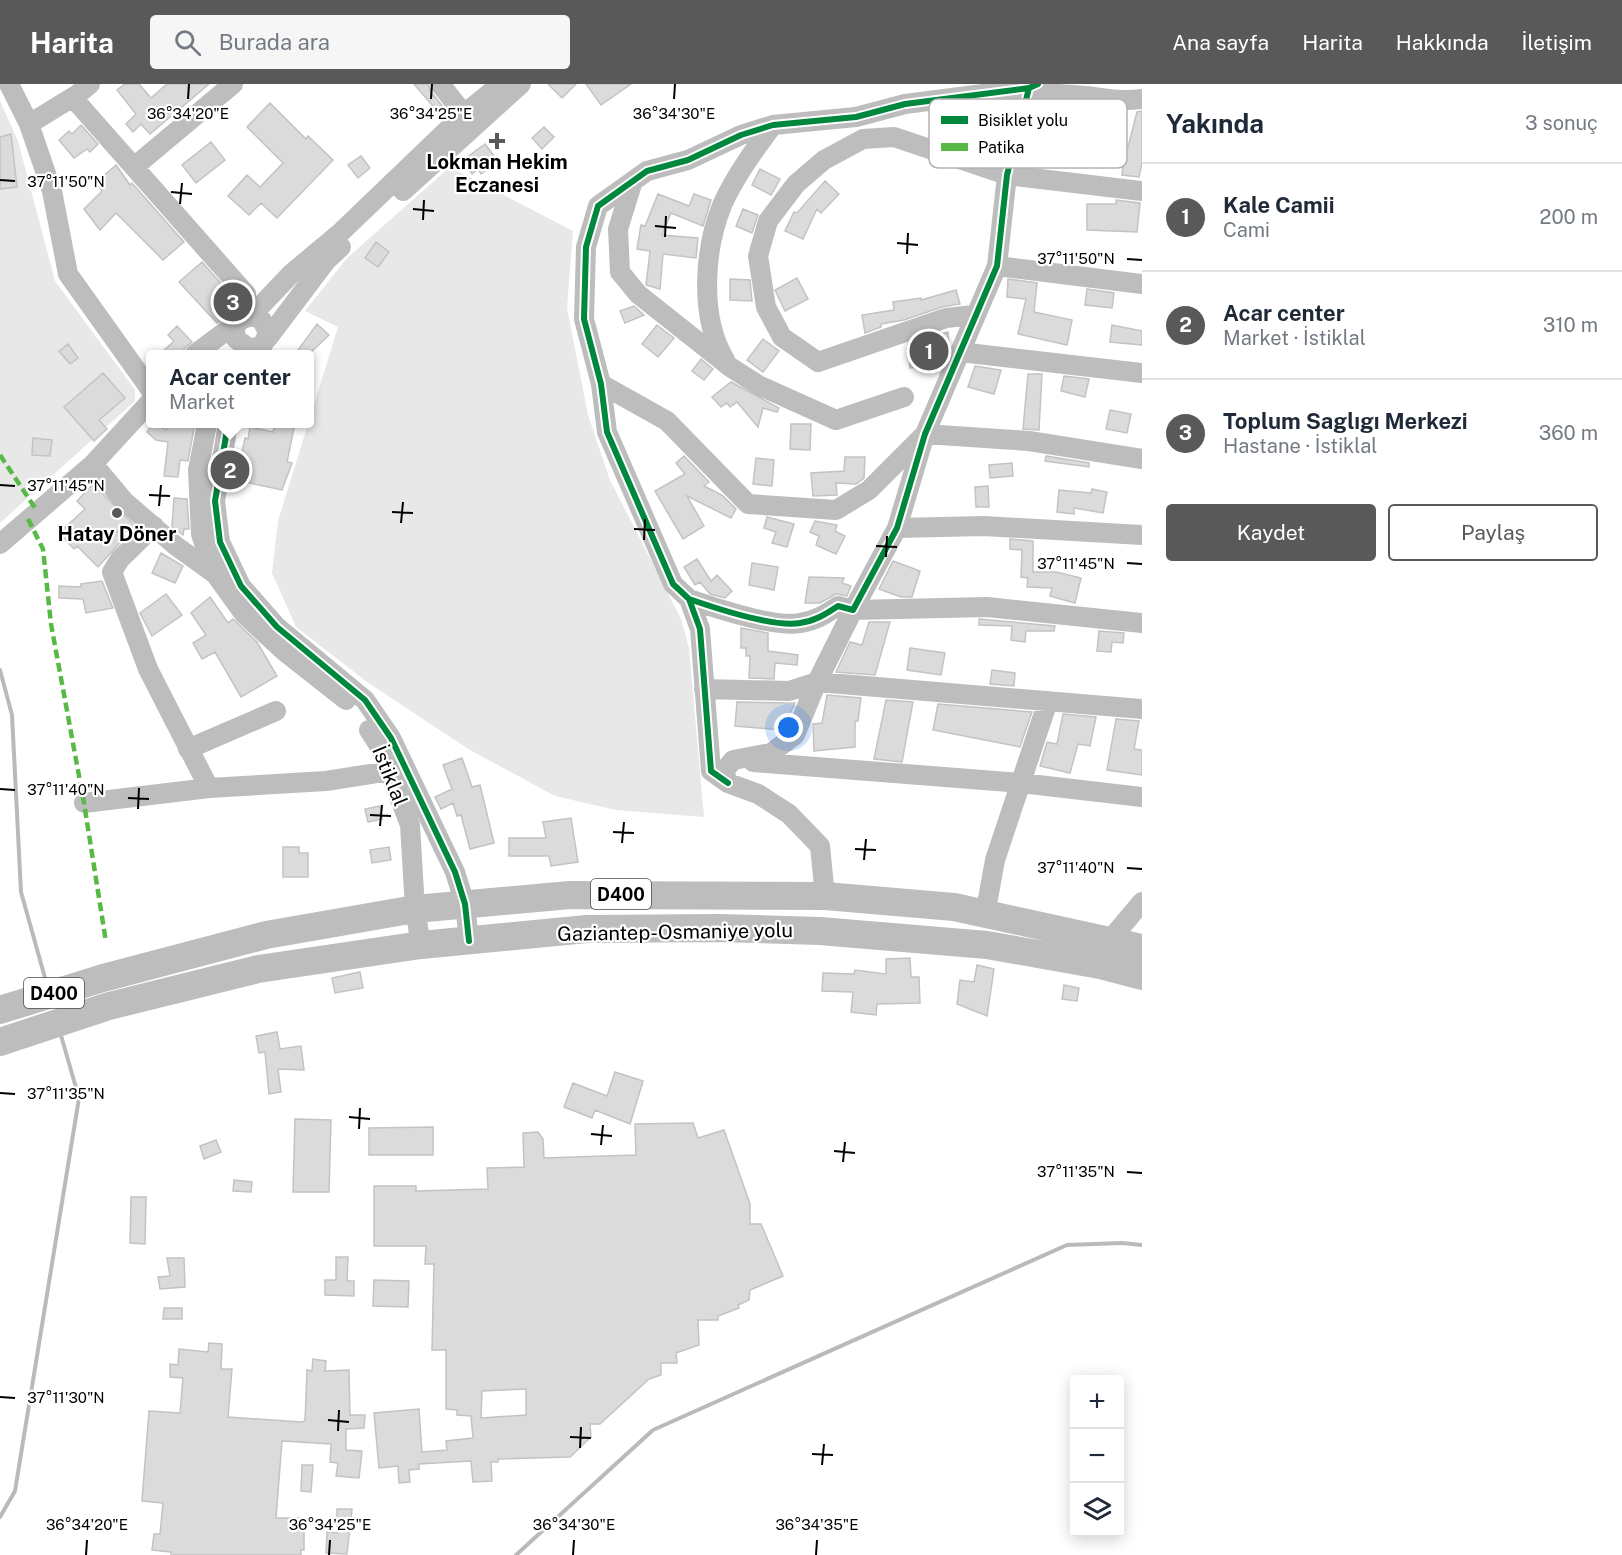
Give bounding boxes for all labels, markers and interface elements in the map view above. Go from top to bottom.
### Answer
search box [150,15,570,69]
text: Harita [30,26,114,59]
icon: search [171,26,204,59]
text: Burada ara [219,29,330,55]
text: Ana sayfa [1172,30,1269,55]
text: Harita [1302,30,1363,55]
text: Hakkında [1396,30,1489,55]
text: İletişim [1522,30,1592,55]
legend [929,99,1127,168]
text: 36°34'20"E [147,105,229,122]
text: 36°34'25"E [390,105,472,122]
text: 36°34'30"E [633,105,715,122]
text: Yakında [1166,108,1264,139]
text: Bisiklet yolu [978,111,1068,130]
text: 3 sonuç [1525,111,1598,135]
marker: Lokman Hekim Eczanesi [490,134,504,148]
text: Patika [978,138,1024,157]
place label: Lokman Hekim Eczanesi [426,150,568,197]
text: 37°11'50"N [27,173,105,190]
text: Kale Camii [1223,192,1335,218]
text: 1 [1181,205,1190,229]
text: 200 m [1540,205,1598,229]
text: Cami [1223,218,1270,242]
text: 37°11'50"N [1037,250,1115,267]
pin: 3 [214,280,252,324]
text: Acar center [1223,300,1345,326]
text: 2 [1179,313,1192,337]
text: 310 m [1543,313,1598,337]
text: Market · İstiklal [1223,326,1366,350]
pin: 1 [910,328,948,374]
popup [146,350,314,428]
text: Acar center [169,364,291,390]
text: Market [169,390,235,414]
text: Toplum Saglıgı Merkezi [1223,408,1468,434]
text: 3 [1179,421,1192,445]
text: 360 m [1539,421,1598,445]
text: Hastane · İstiklal [1223,434,1377,458]
pin: 2 [210,448,250,492]
text: 37°11'45"N [27,477,105,494]
button: Kaydet [1166,504,1376,561]
button: Paylaş [1388,504,1598,561]
marker: Hatay Döner [110,506,124,520]
place label: Hatay Döner [58,522,176,546]
text: 37°11'45"N [1037,555,1115,572]
your location [774,713,803,742]
street label: İstiklal [367,742,413,810]
text: 37°11'40"N [27,781,105,798]
text: 37°11'40"N [1037,859,1115,876]
road number: D400 [591,879,651,909]
street label: Gaziantep-Osmaniye yolu [557,918,793,946]
road number: D400 [24,978,84,1008]
text: 37°11'35"N [27,1085,105,1102]
text: 37°11'35"N [1037,1163,1115,1180]
map controls [1070,1375,1124,1537]
button: + [1070,1375,1124,1429]
text: 37°11'30"N [27,1389,105,1406]
button: − [1070,1429,1124,1483]
button: layers [1070,1483,1124,1537]
text: 36°34'20"E [46,1516,128,1533]
text: 36°34'25"E [289,1516,371,1533]
text: 36°34'30"E [533,1516,615,1533]
text: 36°34'35"E [776,1516,858,1533]

